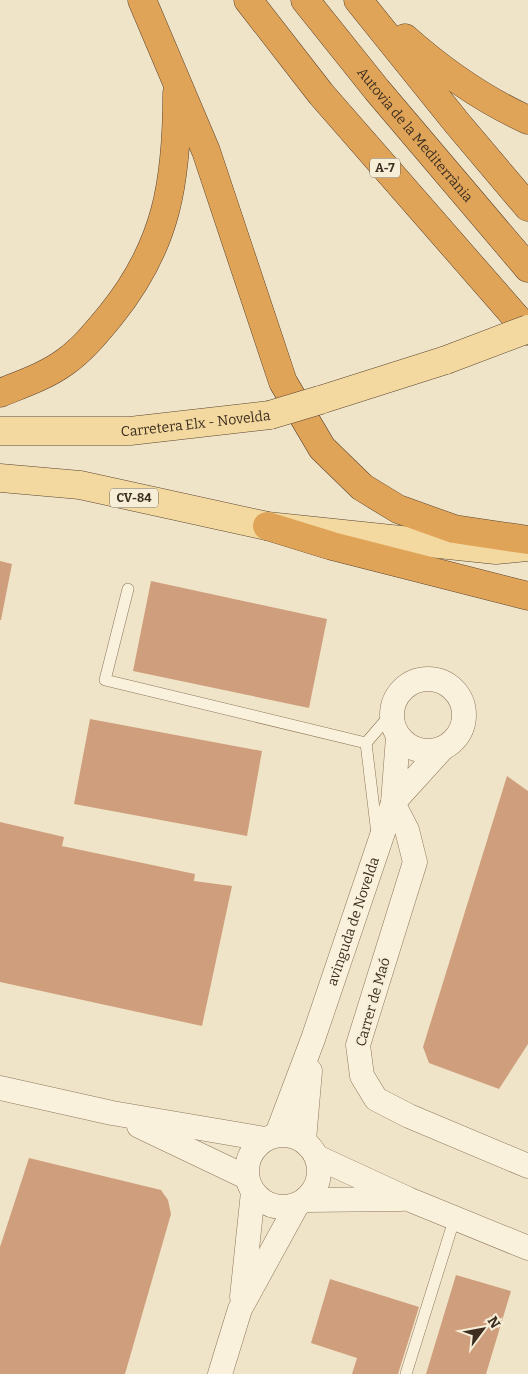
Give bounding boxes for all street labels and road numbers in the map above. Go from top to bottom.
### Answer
street label: Autovia de la Mediterrània [354,64,477,206]
road number: A-7 [370,158,400,178]
street label: Carretera Elx - Novelda [121,406,272,440]
road number: CV-84 [110,488,158,508]
street label: avinguda de Novelda [323,854,383,988]
street label: Carrer de Maó [352,956,394,1048]

